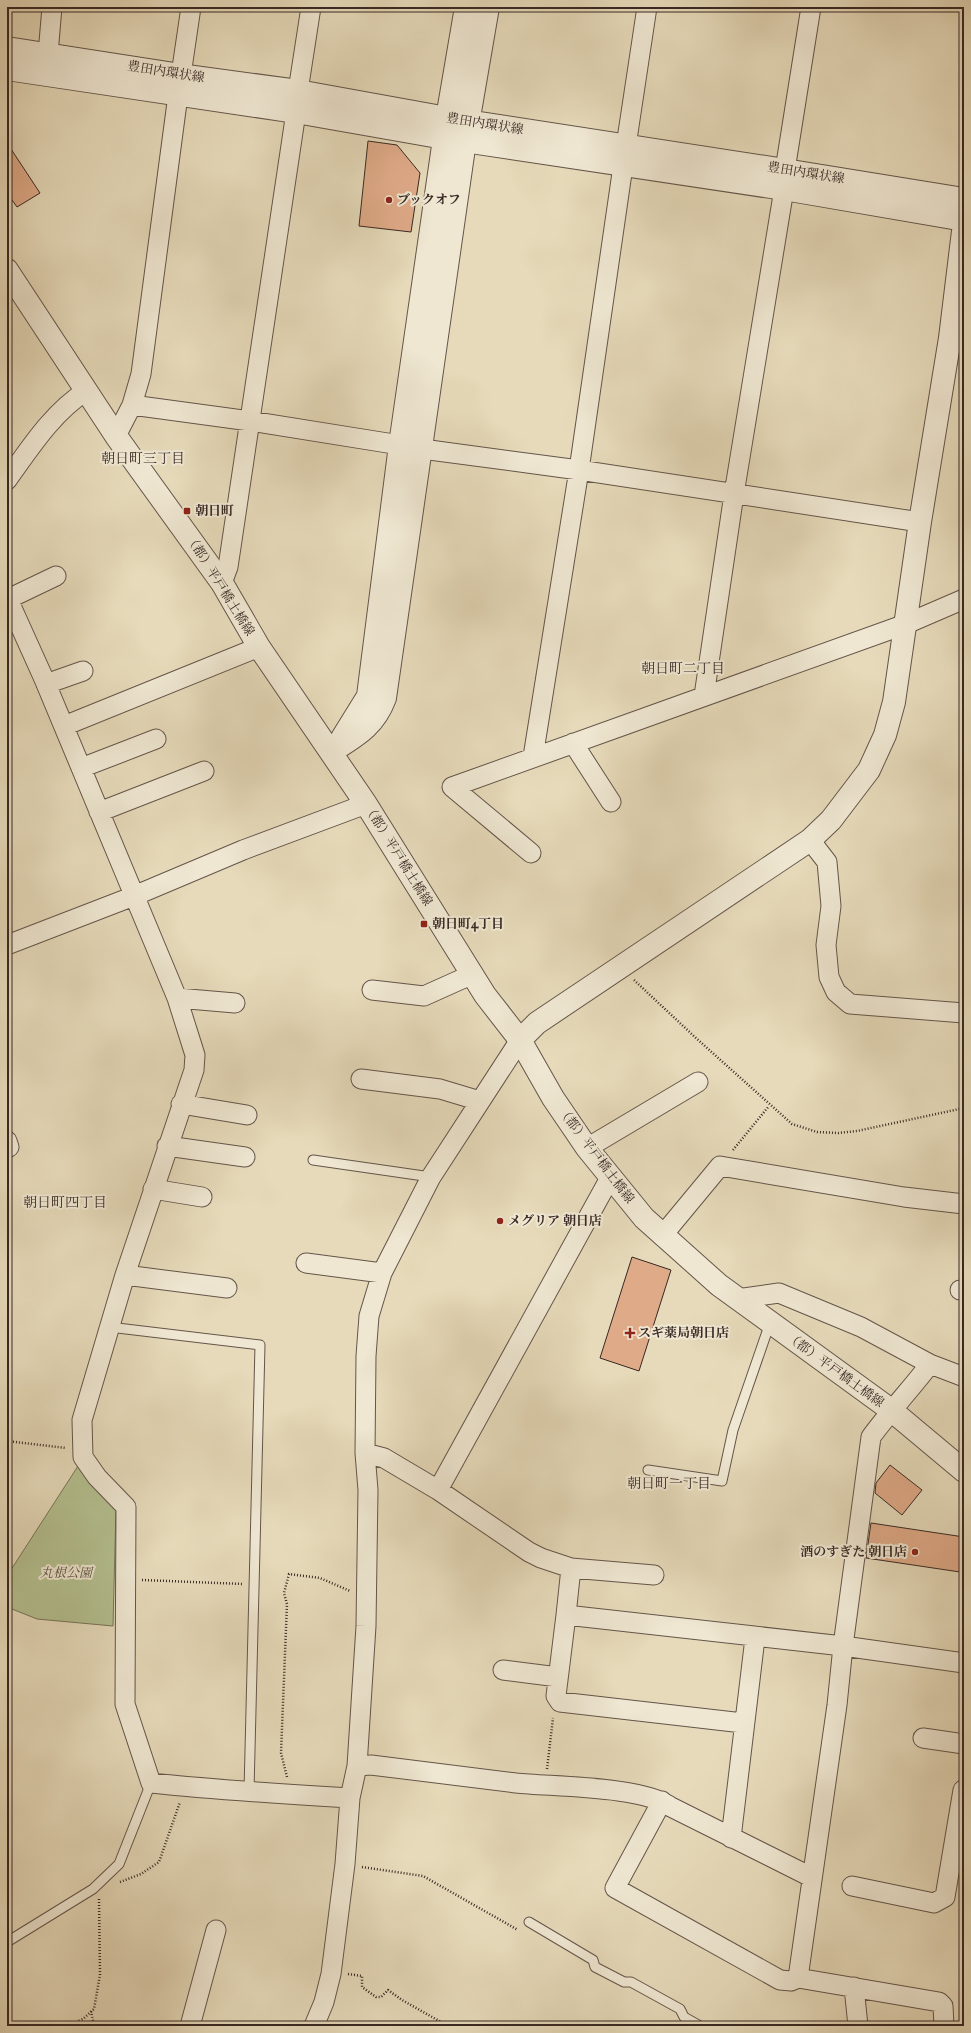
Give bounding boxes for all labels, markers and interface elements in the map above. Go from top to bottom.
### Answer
street label: 豊田内環状線 [126,58,206,86]
street label: 豊田内環状線 [445,110,525,138]
street label: 豊田内環状線 [766,159,846,187]
place label: ブックオフ [397,192,461,208]
marker: ブックオフ [384,195,394,205]
district label: 朝日町三丁目 [101,450,185,467]
place label: 朝日町 [195,503,234,519]
marker: 朝日町 [182,506,192,516]
street label: （都）平戸橋土橋線 [182,531,258,639]
district label: 朝日町二丁目 [641,660,725,677]
street label: （都）平戸橋土橋線 [360,801,436,909]
place label: 朝日町4丁目 [432,916,504,932]
marker: 朝日町4丁目 [419,919,429,929]
street label: （都）平戸橋土橋線 [554,1103,638,1207]
district label: 朝日町四丁目 [23,1194,107,1211]
place label: メグリア 朝日店 [508,1213,602,1229]
marker: メグリア 朝日店 [495,1216,505,1226]
place label: スギ薬局朝日店 [638,1325,729,1341]
marker: スギ薬局朝日店 [625,1328,635,1338]
street label: （都）平戸橋土橋線 [783,1329,887,1411]
district label: 朝日町一丁目 [627,1475,711,1492]
place label: 酒のすぎた 朝日店 [800,1544,907,1560]
marker: 酒のすぎた 朝日店 [910,1547,920,1557]
park label: 丸根公園 [40,1565,94,1581]

